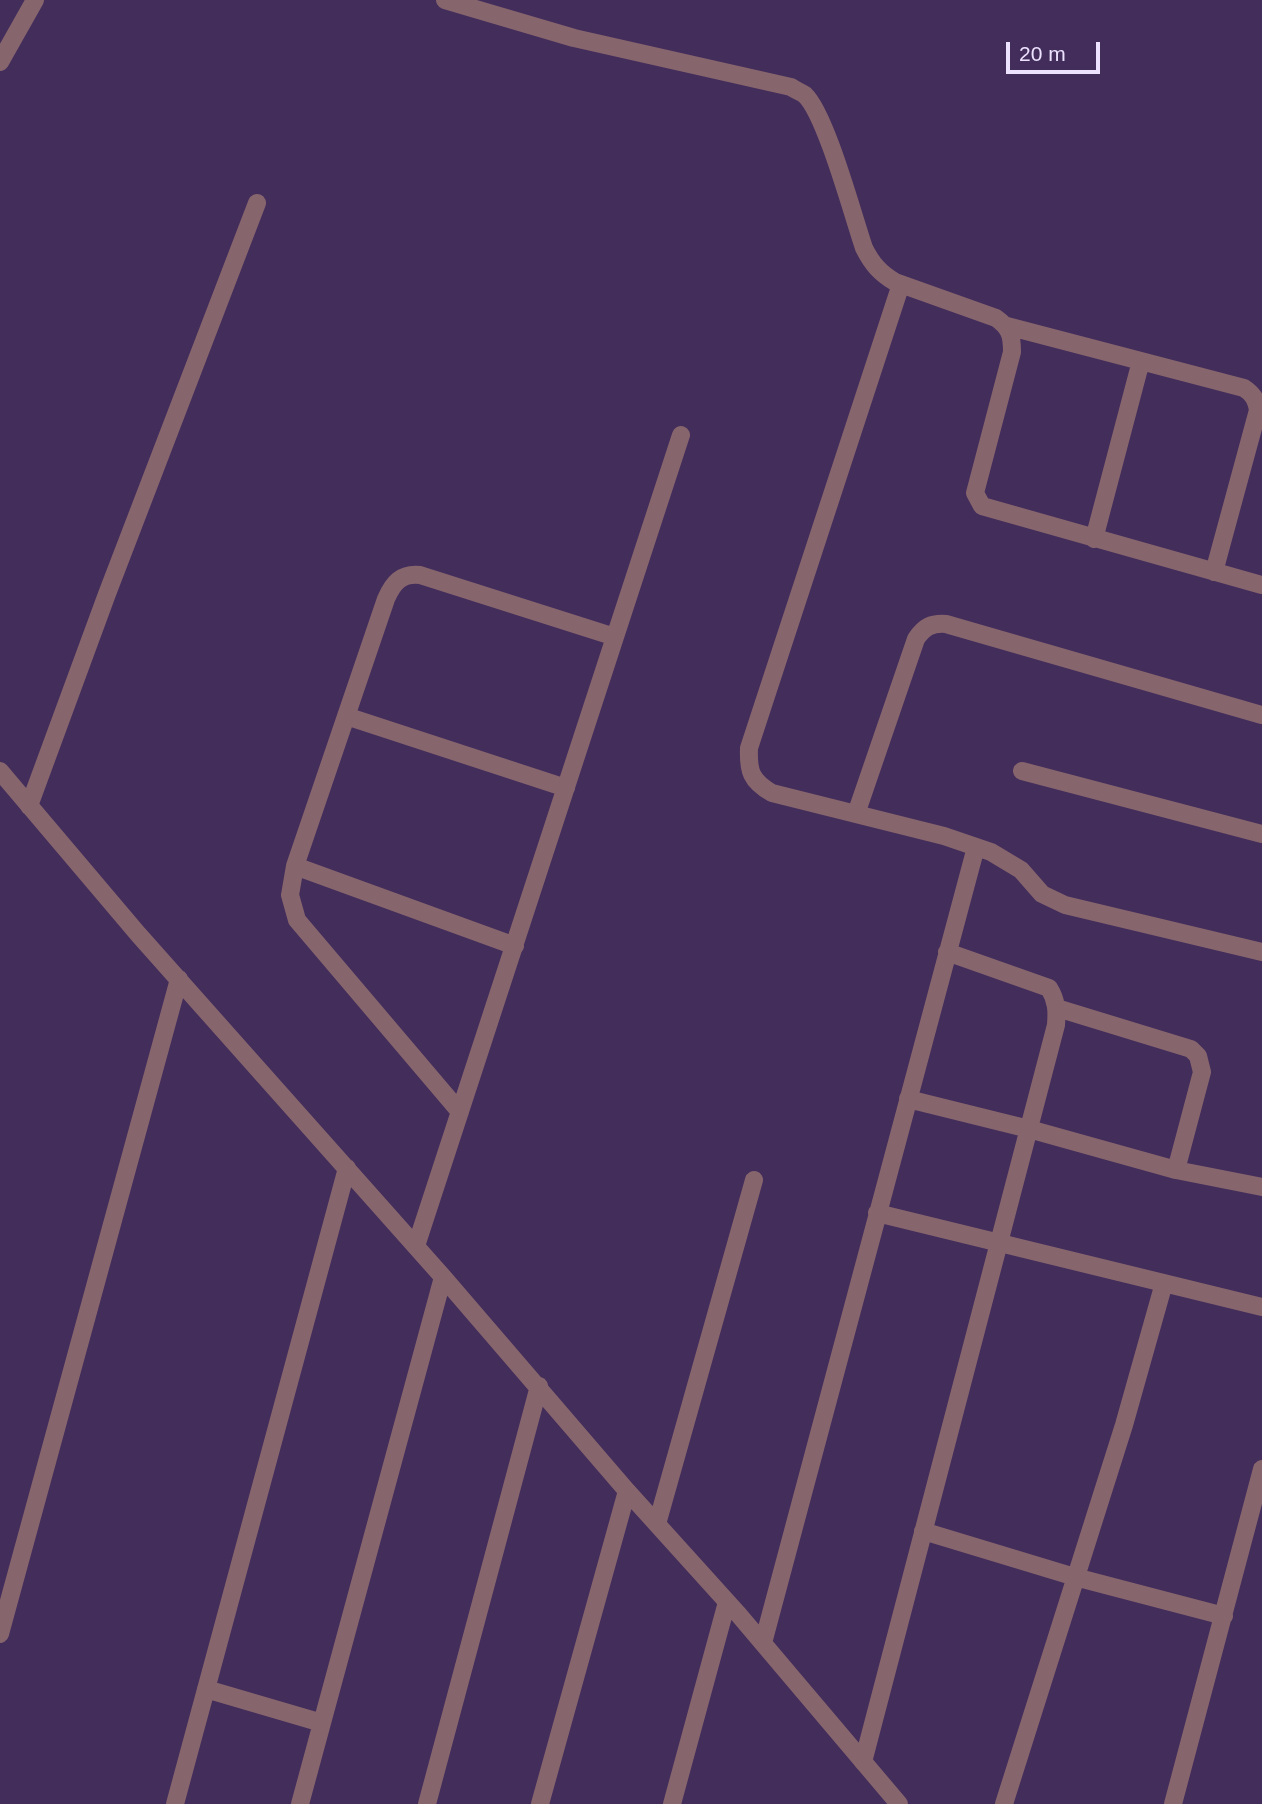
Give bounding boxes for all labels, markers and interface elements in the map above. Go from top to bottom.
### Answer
scale bar [1010,28,1104,72]
text: 20 m [1019,42,1066,65]

